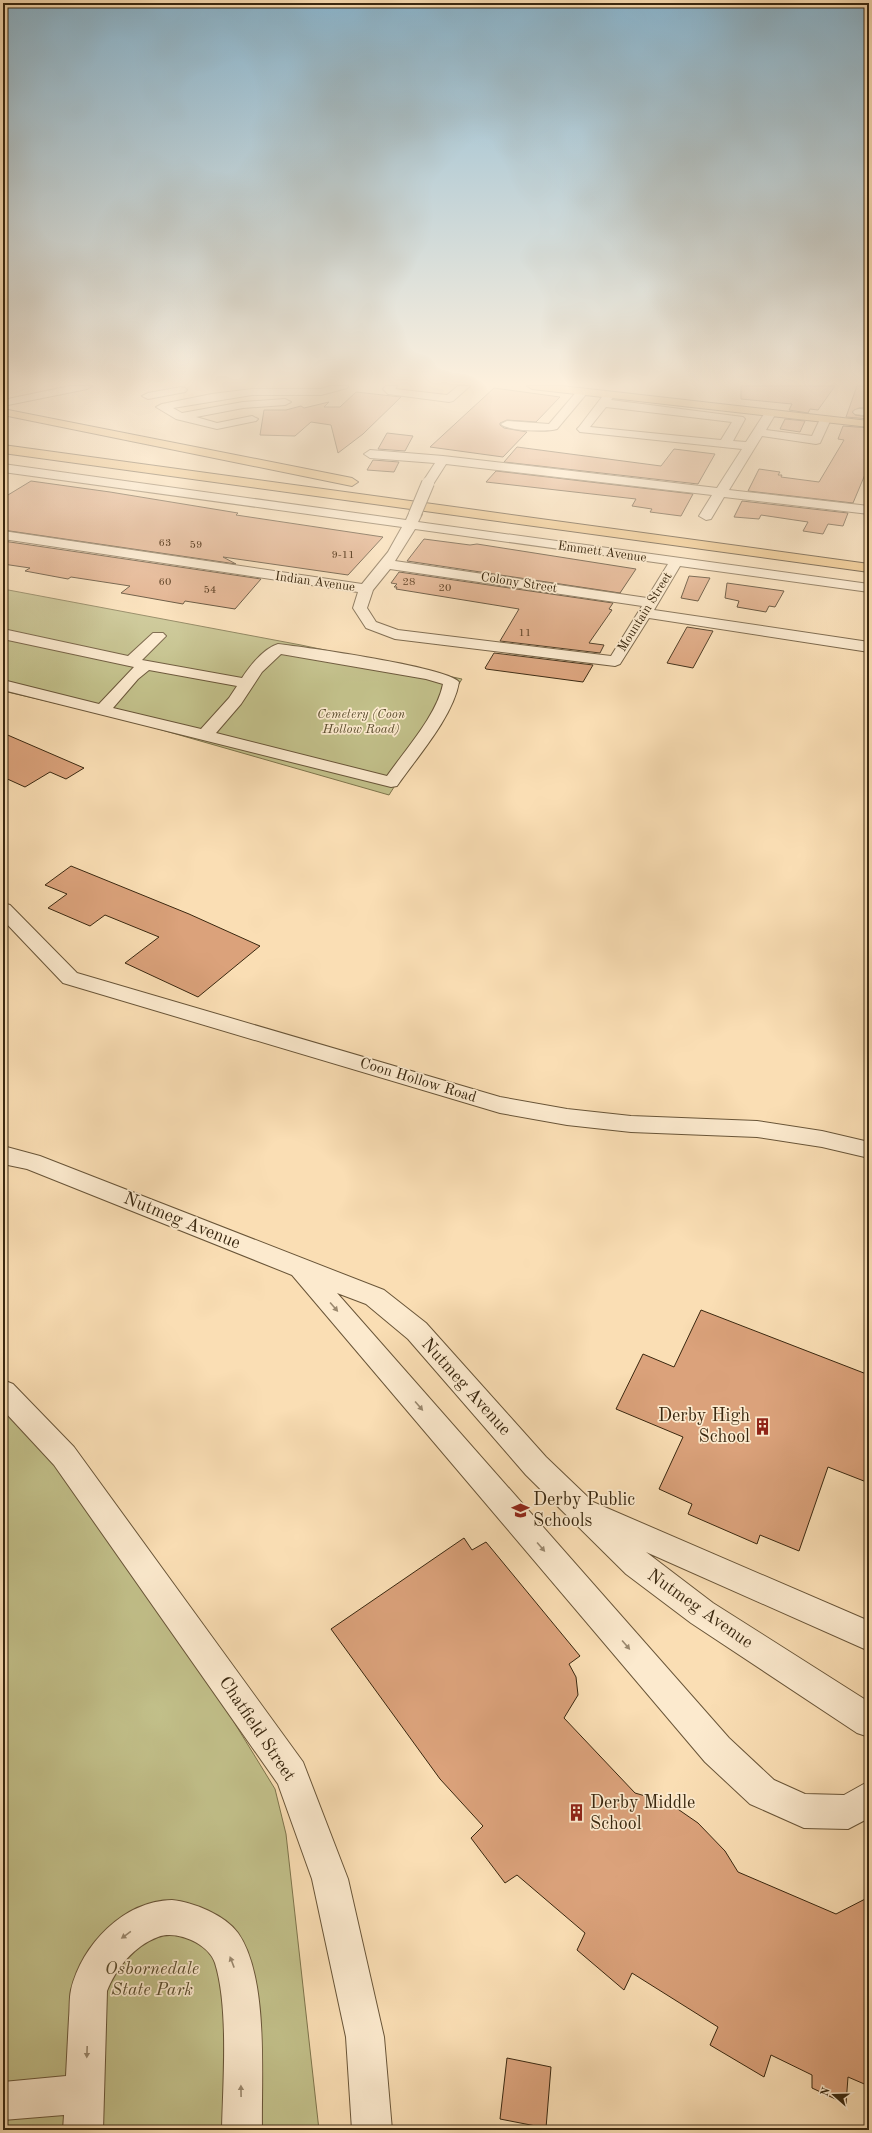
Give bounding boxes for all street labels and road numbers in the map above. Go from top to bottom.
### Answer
street label: Emmett Avenue [557,539,647,565]
street label: Indian Avenue [274,570,356,594]
street label: Mountain Street [615,570,675,654]
street label: Colony Street [480,571,559,596]
street label: Coon Hollow Road [358,1056,478,1106]
street label: Nutmeg Avenue [121,1189,243,1253]
street label: Nutmeg Avenue [418,1335,514,1439]
street label: Nutmeg Avenue [644,1566,756,1652]
street label: Chatfield Street [215,1673,299,1785]

